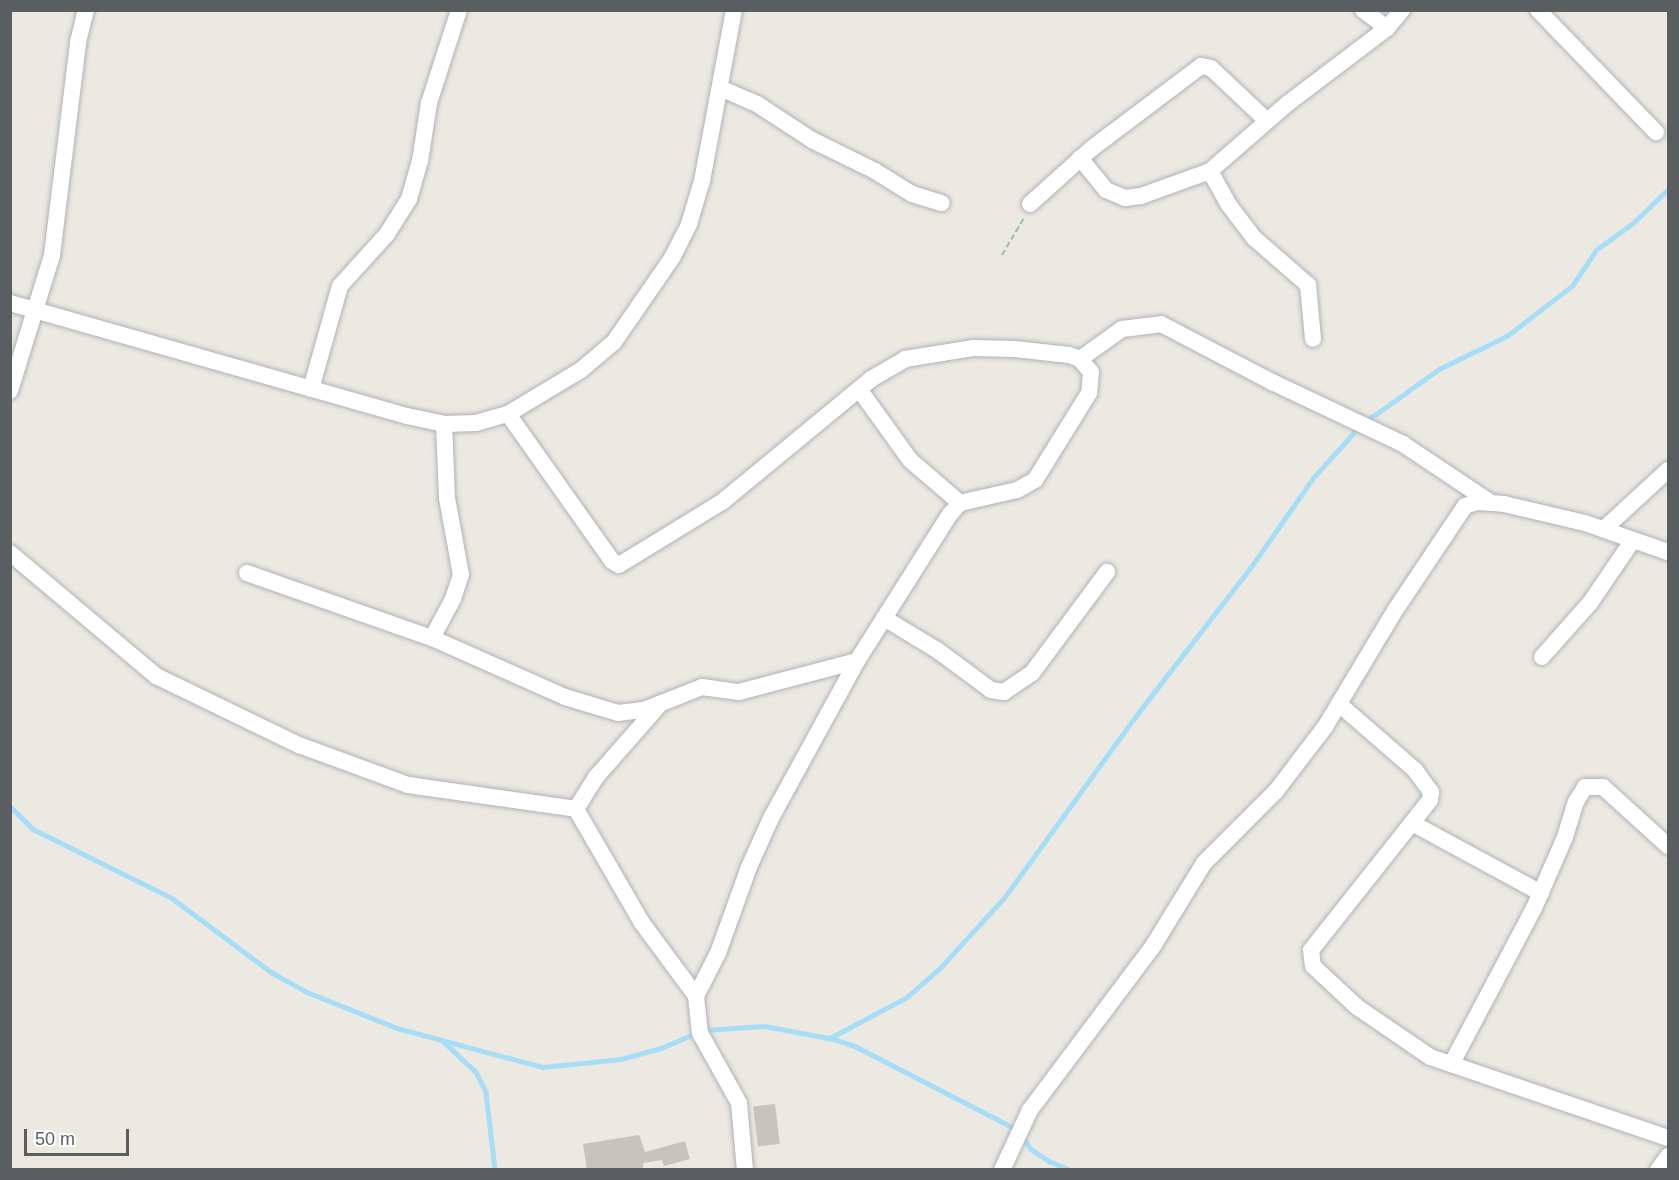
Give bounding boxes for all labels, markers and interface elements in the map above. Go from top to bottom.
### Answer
scale bar [27,1117,132,1155]
text: 50 m [35,1129,75,1149]

